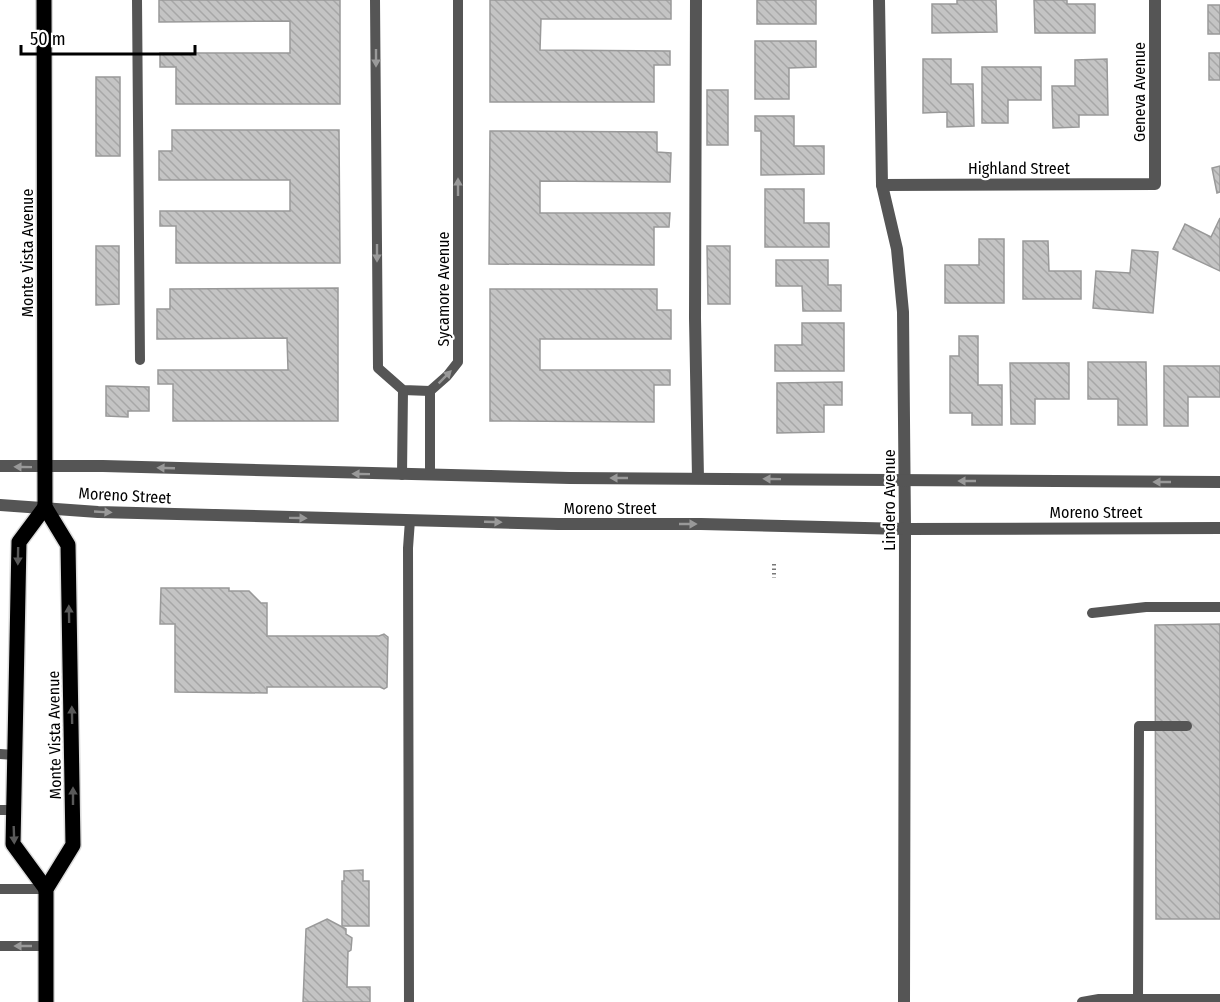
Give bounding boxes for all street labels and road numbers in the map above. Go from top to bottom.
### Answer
street label: Geneva Avenue [1130,42,1149,142]
street label: Highland Street [968,159,1071,178]
street label: Monte Vista Avenue [18,189,37,317]
street label: Sycamore Avenue [434,231,453,346]
street label: Lindero Avenue [880,449,899,551]
street label: Moreno Street [78,484,173,507]
street label: Moreno Street [564,499,657,518]
street label: Moreno Street [1050,503,1143,522]
street label: Monte Vista Avenue [44,670,65,799]

